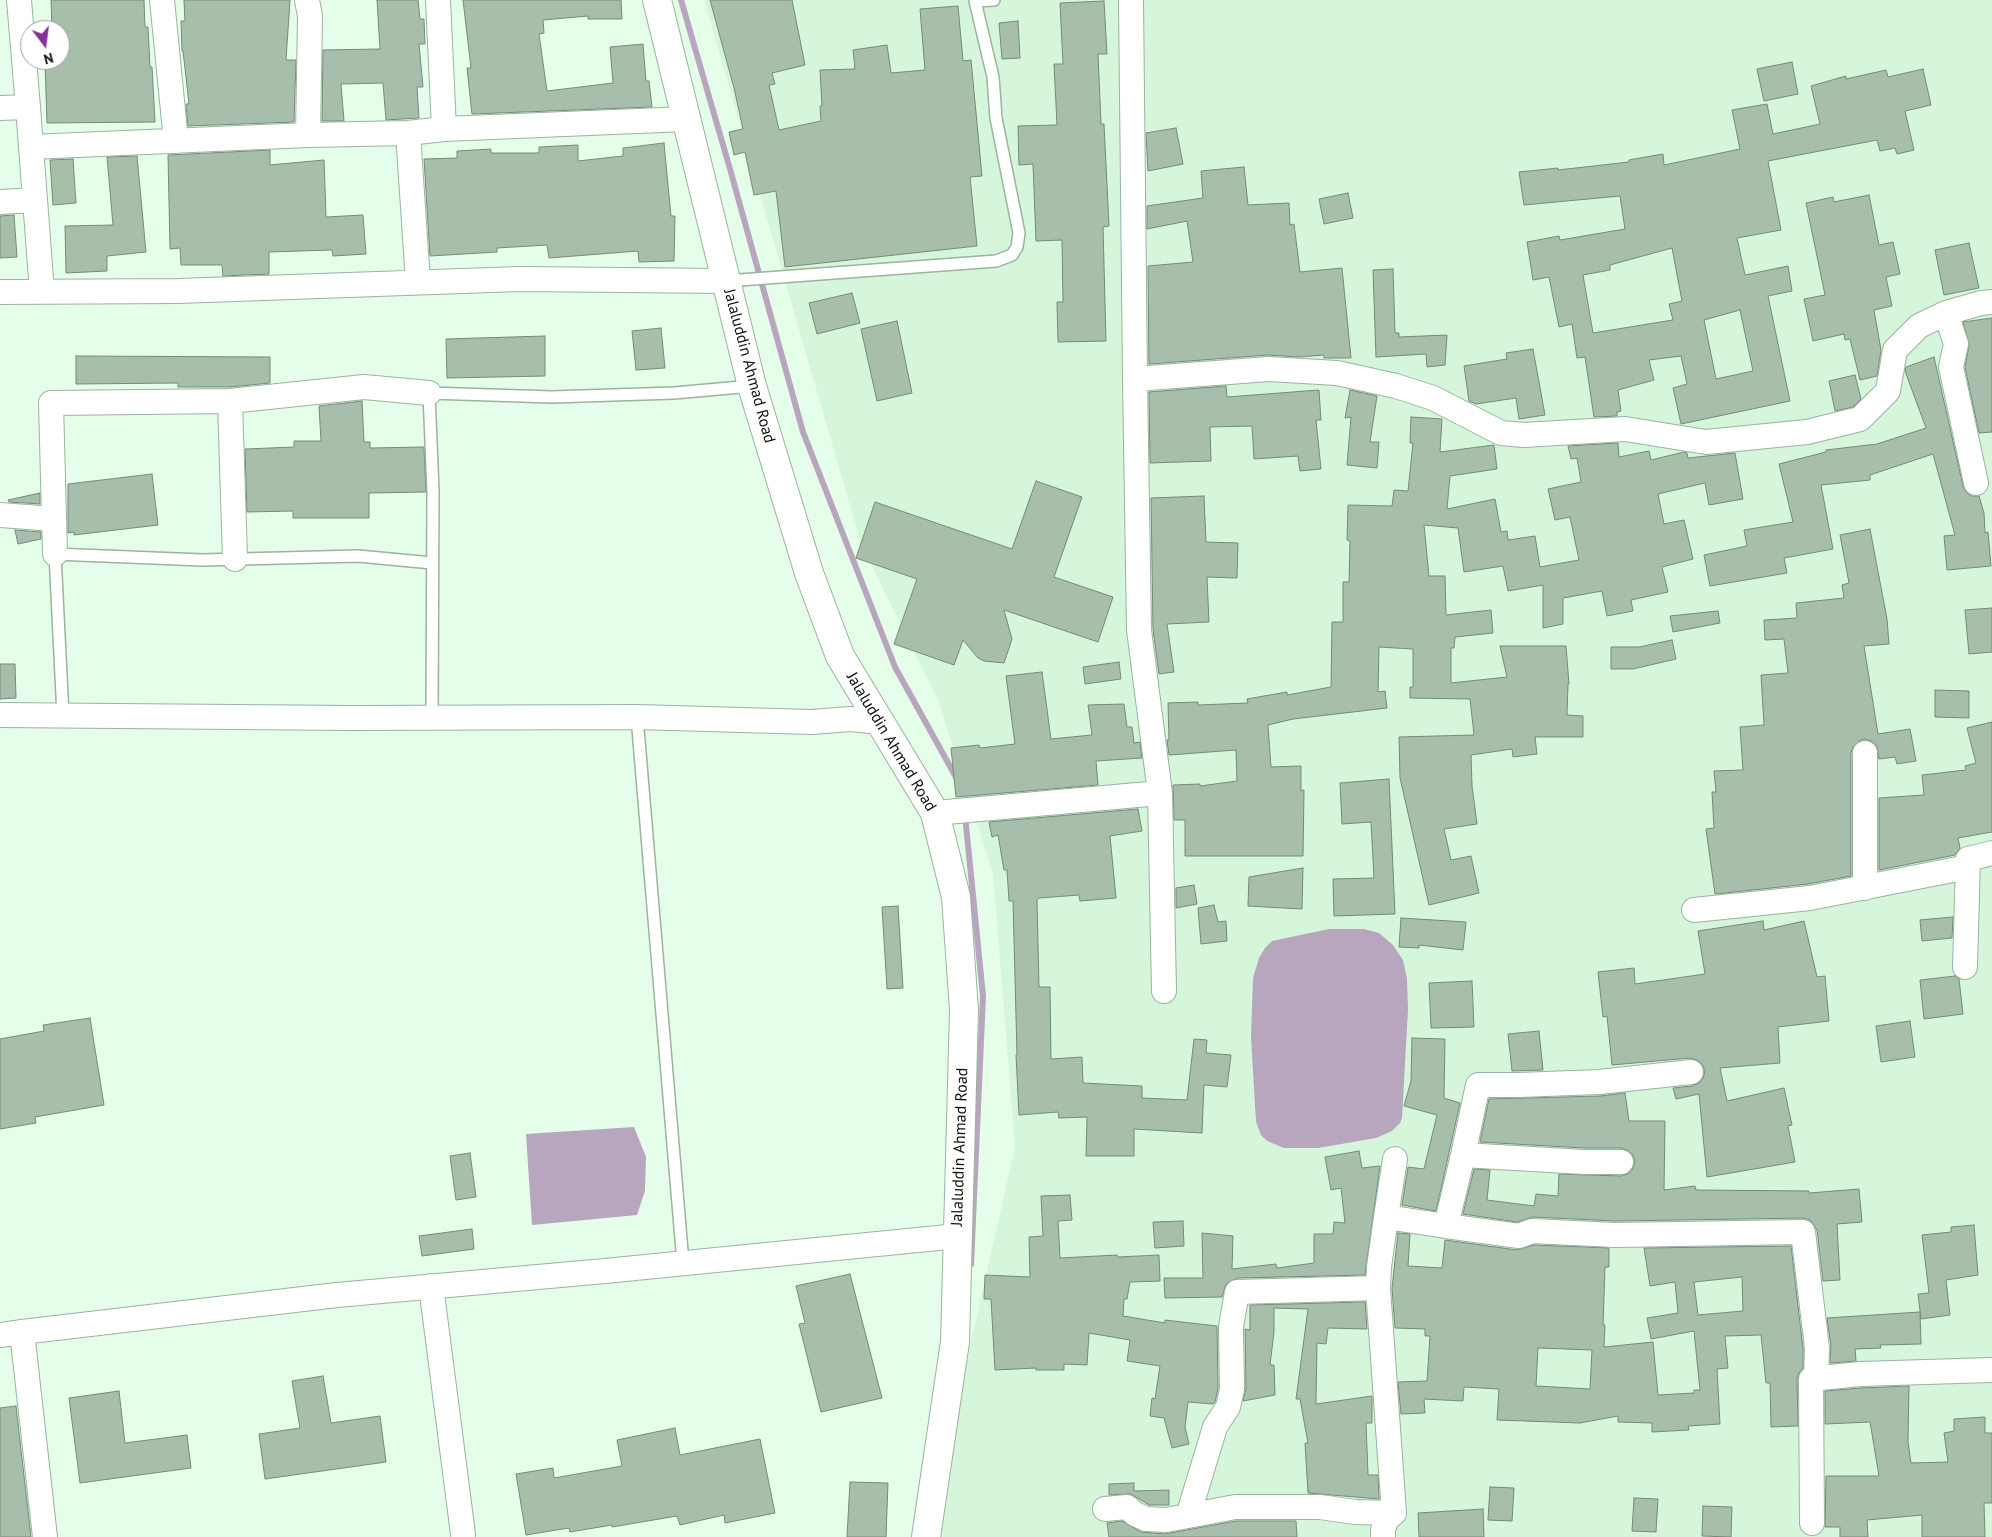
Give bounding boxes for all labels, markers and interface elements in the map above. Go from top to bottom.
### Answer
north arrow [20,20,70,70]
text: N [42,49,55,68]
street label: Jalaluddin Ahmad Road [719,287,779,445]
street label: Jalaluddin Ahmad Road [842,669,940,815]
street label: Jalaluddin Ahmad Road [948,1067,972,1227]

